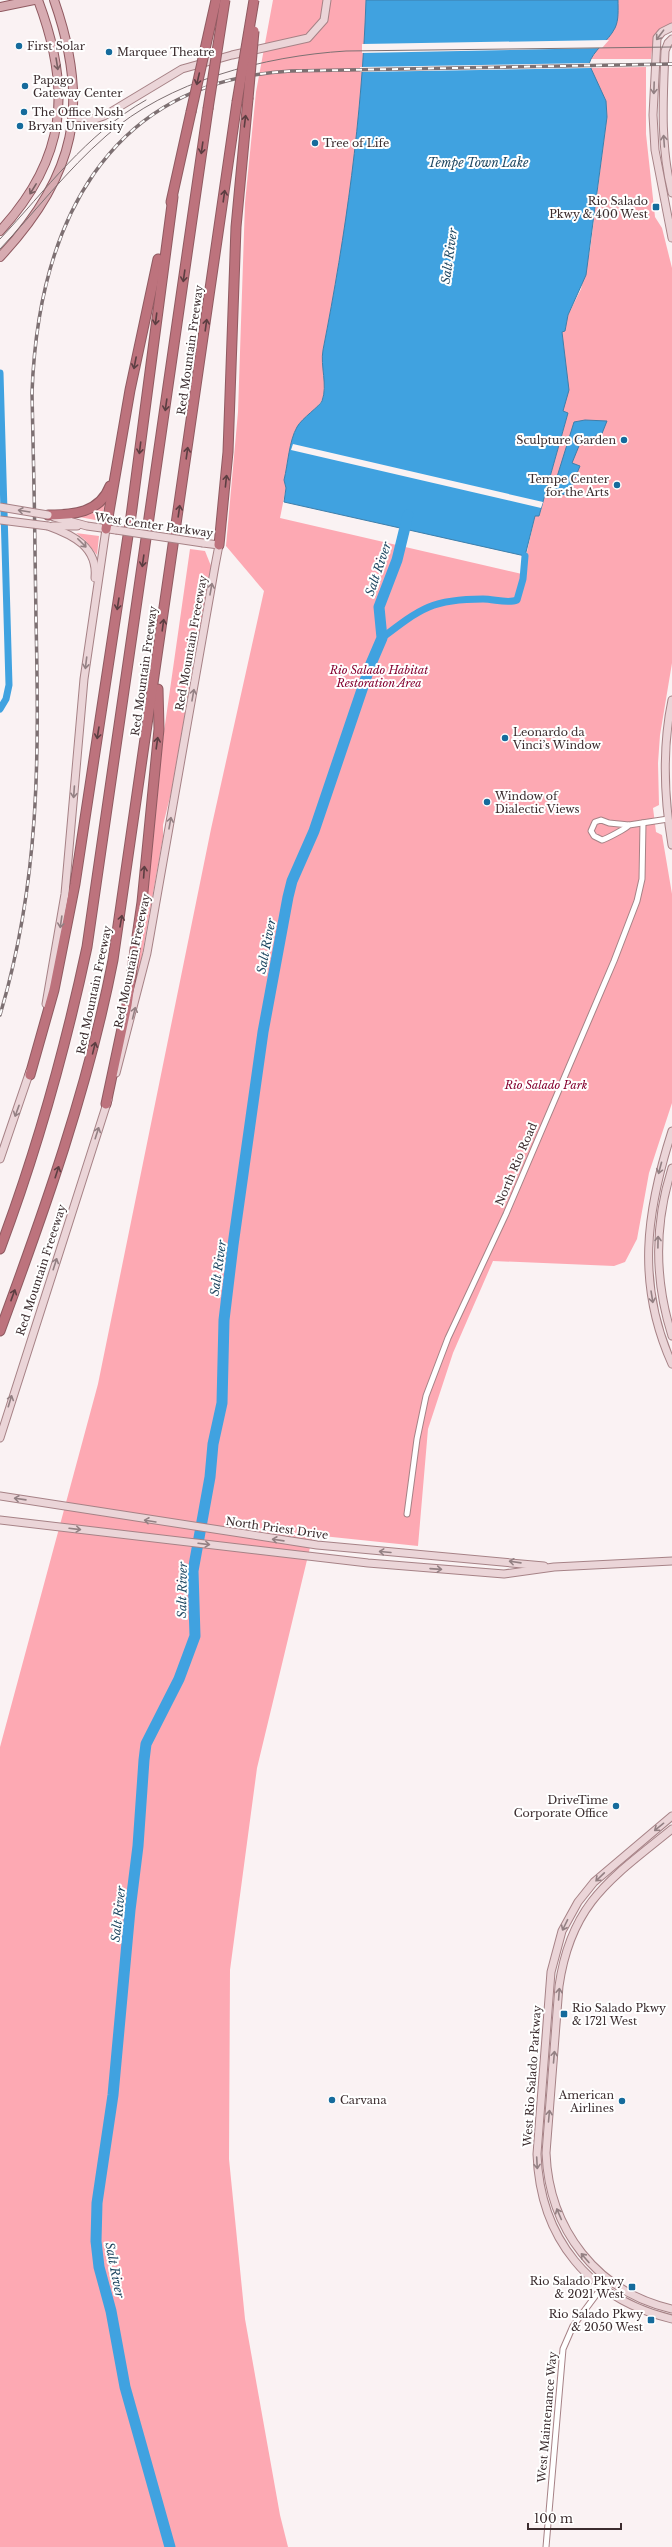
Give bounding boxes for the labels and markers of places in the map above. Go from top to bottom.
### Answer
place label: First Solar [27,39,86,53]
marker: First Solar [14,41,24,51]
place label: Marquee Theatre [117,45,215,59]
marker: Marquee Theatre [104,47,114,57]
place label: Papago Gateway Center [33,73,123,100]
marker: Papago Gateway Center [20,81,30,91]
place label: The Office Nosh [32,105,124,119]
marker: The Office Nosh [19,107,29,117]
place label: Bryan University [28,119,124,133]
marker: Bryan University [15,121,25,131]
place label: Tree of Life [323,136,389,150]
marker: Tree of Life [310,138,320,148]
place label: Rio Salado Pkwy & 400 West [549,194,649,221]
marker: Rio Salado Pkwy & 400 West [651,202,661,212]
place label: Sculpture Garden [516,433,616,447]
marker: Sculpture Garden [619,435,629,445]
place label: Tempe Center for the Arts [528,472,610,499]
marker: Tempe Center for the Arts [612,480,622,490]
place label: Leonardo da Vinci’s Window [512,725,601,752]
marker: Leonardo da Vinci’s Window [500,733,510,743]
place label: Window of Dialectic Views [494,789,580,816]
marker: Window of Dialectic Views [482,797,492,807]
place label: DriveTime Corporate Office [514,1793,608,1820]
marker: DriveTime Corporate Office [611,1801,621,1811]
place label: Rio Salado Pkwy & 1721 West [572,2001,666,2028]
marker: Rio Salado Pkwy & 1721 West [559,2009,569,2019]
place label: American Airlines [558,2088,614,2115]
place label: Carvana [340,2093,387,2107]
marker: Carvana [327,2095,337,2105]
marker: American Airlines [617,2096,627,2106]
place label: Rio Salado Pkwy & 2021 West [530,2274,625,2301]
marker: Rio Salado Pkwy & 2021 West [627,2282,637,2292]
place label: Rio Salado Pkwy & 2050 West [549,2307,644,2334]
marker: Rio Salado Pkwy & 2050 West [646,2315,656,2325]

